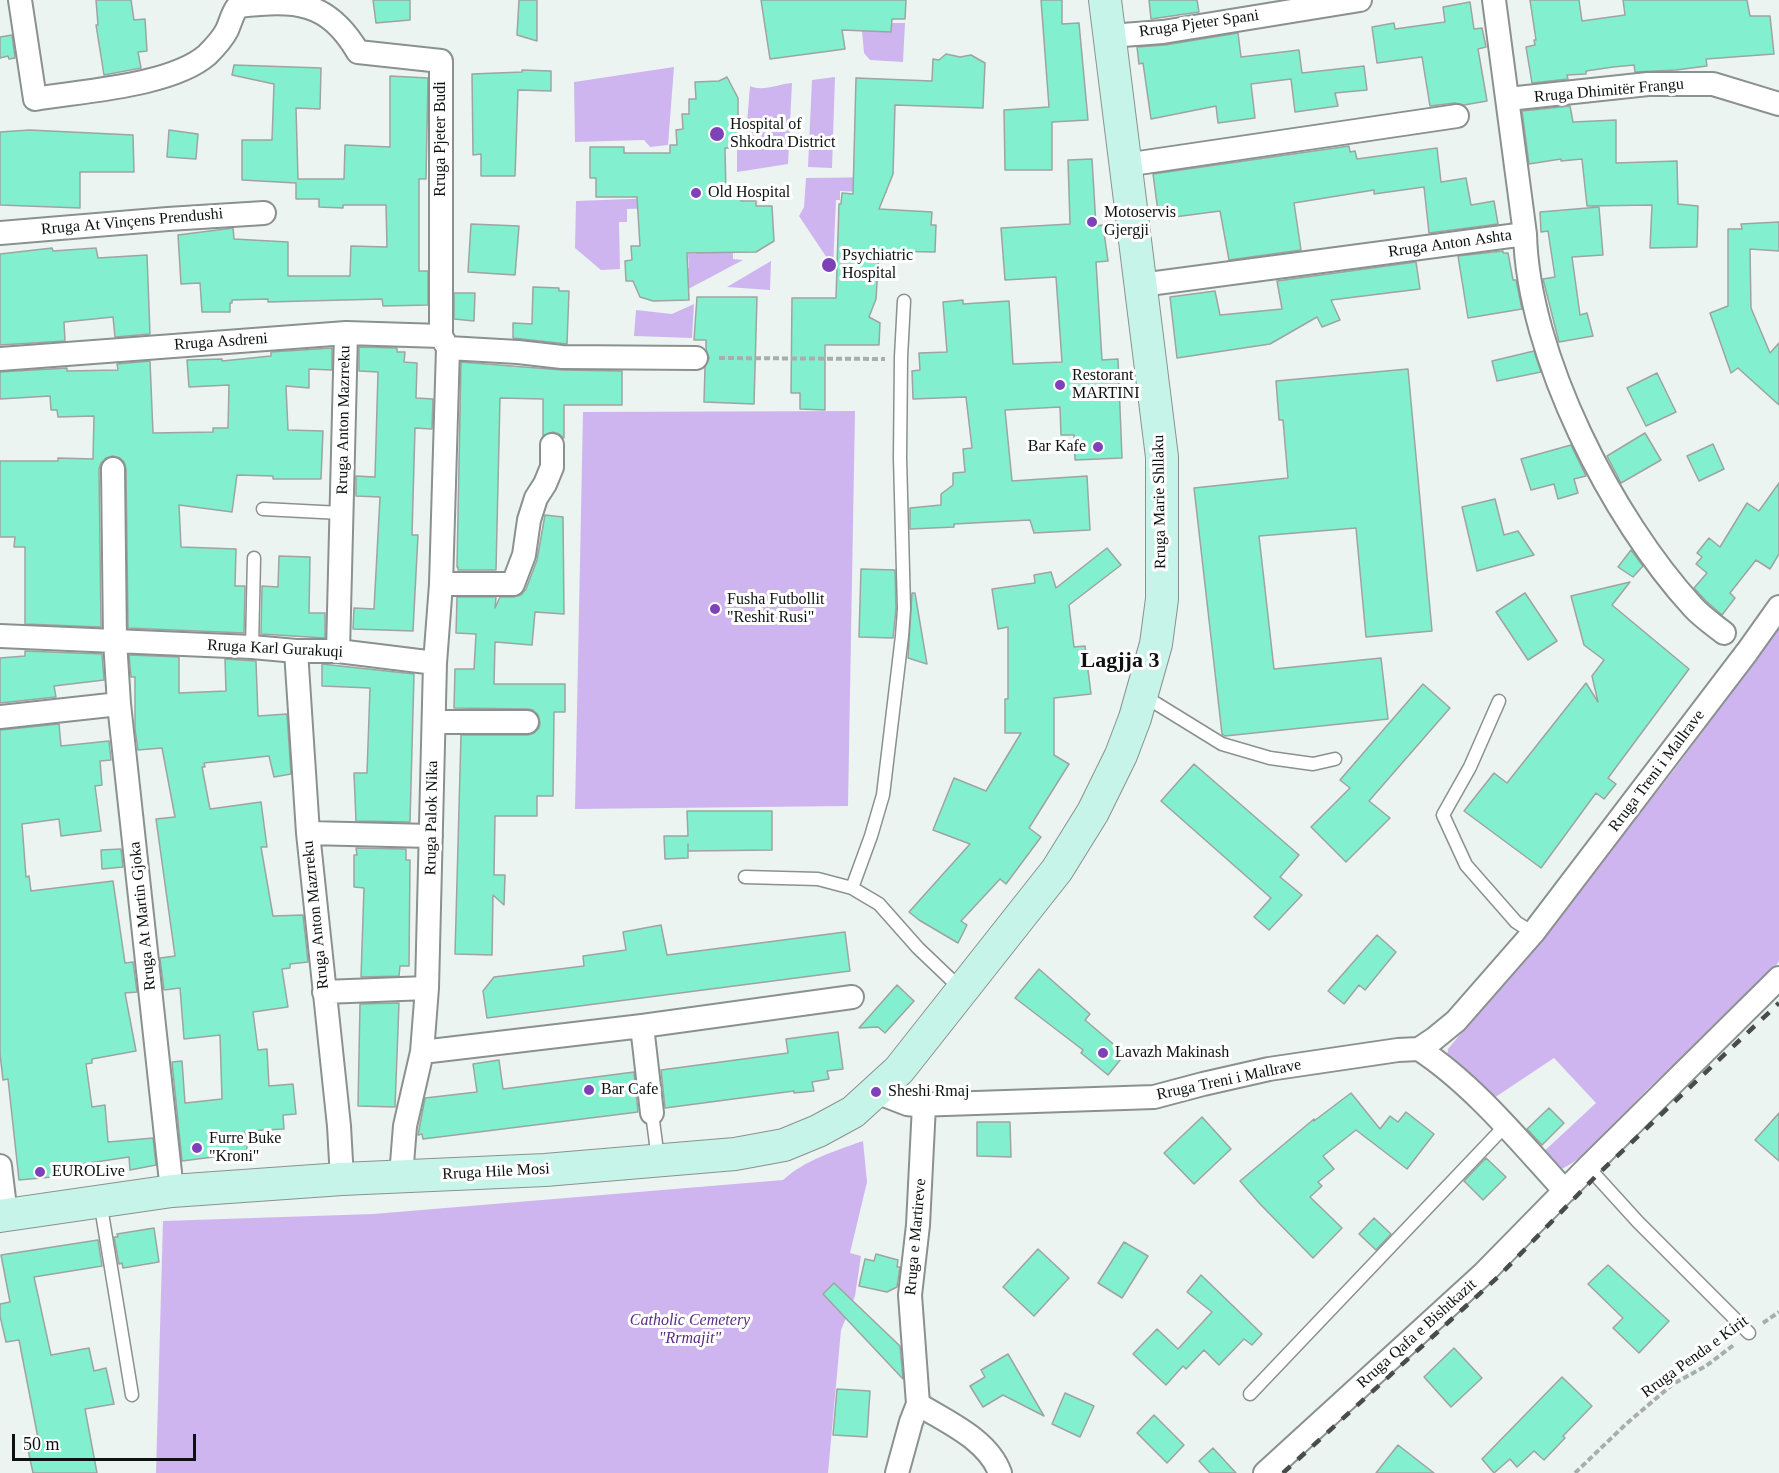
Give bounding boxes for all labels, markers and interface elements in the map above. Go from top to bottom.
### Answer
street label: Rruga Pjeter Spani [1138,6,1260,42]
street label: Rruga Dhimitër Frangu [1533,75,1685,107]
street label: Rruga Pjeter Budi [431,81,451,197]
place label: Hospital of Shkodra District [730,115,835,153]
marker: Hospital of Shkodra District [708,125,726,143]
place label: Old Hospital [708,183,790,203]
marker: Old Hospital [689,186,703,200]
place label: Motoservis Gjergji [1104,203,1176,241]
street label: Rruga At Vinçens Prendushi [40,204,224,240]
marker: Motoservis Gjergji [1085,215,1099,229]
street label: Rruga Anton Ashta [1387,226,1513,262]
place label: Psychiatric Hospital [842,246,913,284]
marker: Psychiatric Hospital [820,256,838,274]
street label: Rruga Asdreni [174,329,268,355]
street label: Rruga Anton Mazrreku [333,345,355,495]
place label: Restorant MARTINI [1072,366,1139,404]
marker: Restorant MARTINI [1053,378,1067,392]
street label: Rruga Marie Shllaku [1149,435,1171,569]
place label: Bar Kafe [1028,437,1086,457]
marker: Bar Kafe [1091,440,1105,454]
place label: Fusha Futbollit "Reshit Rusi" [727,590,824,628]
marker: Fusha Futbollit "Reshit Rusi" [708,602,722,616]
street label: Rruga Karl Gurakuqi [207,636,343,662]
district label: Lagjja 3 [1081,648,1159,674]
street label: Rruga Treni i Mallrave [1605,706,1709,836]
street label: Rruga Palok Nika [421,761,443,875]
street label: Rruga Anton Mazrreku [299,840,333,990]
street label: Rruga At Martin Gjoka [126,841,160,991]
place label: Lavazh Makinash [1115,1043,1229,1063]
marker: Lavazh Makinash [1096,1046,1110,1060]
street label: Rruga Treni i Mallrave [1155,1055,1303,1105]
place label: Bar Cafe [601,1080,658,1100]
place label: Sheshi Rmaj [888,1082,969,1102]
marker: Bar Cafe [582,1083,596,1097]
marker: Sheshi Rmaj [869,1085,883,1099]
place label: Furre Buke "Kroni" [209,1129,281,1167]
marker: Furre Buke "Kroni" [190,1141,204,1155]
street label: Rruga Hile Mosi [442,1160,550,1184]
place label: EUROLive [52,1162,125,1182]
marker: EUROLive [33,1165,47,1179]
street label: Rruga e Martireve [901,1178,931,1296]
street label: Rruga Qafa e Bishtkazit [1353,1275,1481,1393]
park label: Catholic Cemetery "Rrmajit" [630,1311,750,1349]
street label: Rruga Penda e Kirit [1638,1312,1752,1402]
scale bar [15,1422,200,1460]
text: 50 m [23,1434,60,1454]

